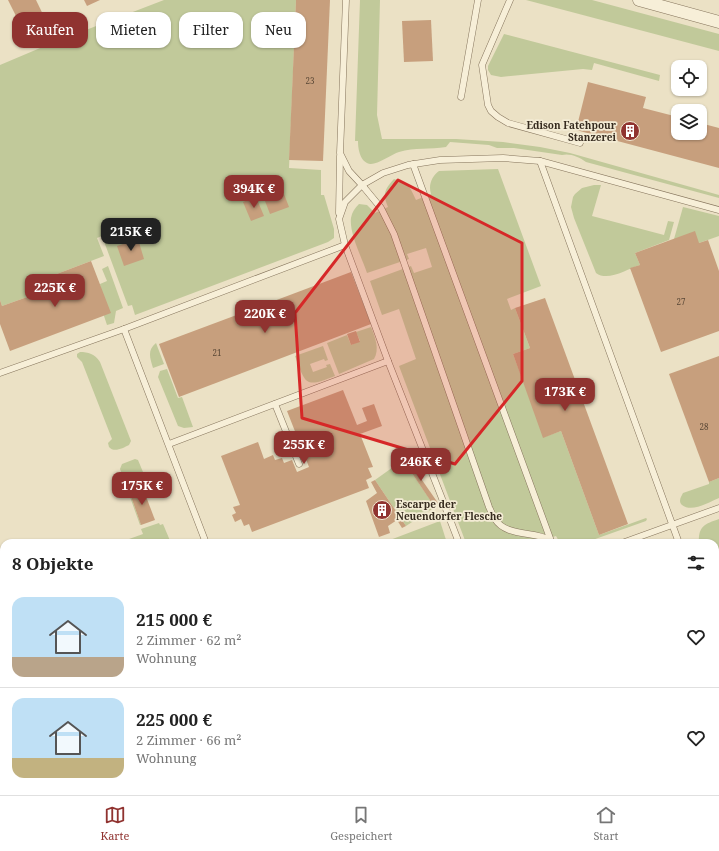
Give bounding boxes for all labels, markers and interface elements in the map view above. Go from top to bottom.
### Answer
chip: Kaufen [12,12,88,48]
chip: Mieten [96,12,171,48]
chip: Filter [179,12,243,48]
chip: Neu [251,12,306,48]
map controls [671,60,707,140]
button: locate [671,60,707,96]
house number: 23 [306,75,315,86]
button: layers [671,104,707,140]
place label: Edison Fatehpour Stanzerei [527,118,617,144]
building icon: Edison Fatehpour Stanzerei [619,120,641,142]
pin: 394K € [221,175,287,209]
text: 394K € [233,179,275,197]
pin: 215K € [98,218,164,252]
text: 215K € [110,222,152,240]
pin: 225K € [22,274,88,308]
text: 225K € [34,278,76,296]
house number: 27 [677,296,686,307]
pin: 220K € [232,300,298,334]
text: 220K € [244,304,286,322]
house number: 21 [213,347,221,358]
pin: 173K € [532,378,598,412]
text: 173K € [544,382,586,400]
house number: 28 [700,421,709,432]
pin: 255K € [271,431,337,465]
text: 255K € [283,435,325,453]
pin: 246K € [388,448,454,482]
text: 246K € [400,452,442,470]
pin: 175K € [109,472,175,506]
text: 175K € [121,476,163,494]
place label: Escarpe der Neuendorfer Flesche [396,497,502,523]
building icon: Escarpe der Neuendorfer Flesche [371,499,393,521]
text: 8 Objekte [12,552,93,575]
icon: filters [685,552,707,574]
text: 215 000 € [136,608,212,631]
icon: home [44,613,92,661]
icon: heart [685,626,707,648]
text: 2 Zimmer · 62 m² [136,631,242,649]
text: Wohnung [136,649,197,667]
text: 225 000 € [136,708,212,731]
icon: home [44,714,92,762]
icon: heart [685,727,707,749]
text: 2 Zimmer · 66 m² [136,731,242,749]
text: Wohnung [136,749,197,767]
tab: Karte [100,804,129,843]
tab: Gespeichert [330,804,392,843]
tab: Start [593,804,619,843]

